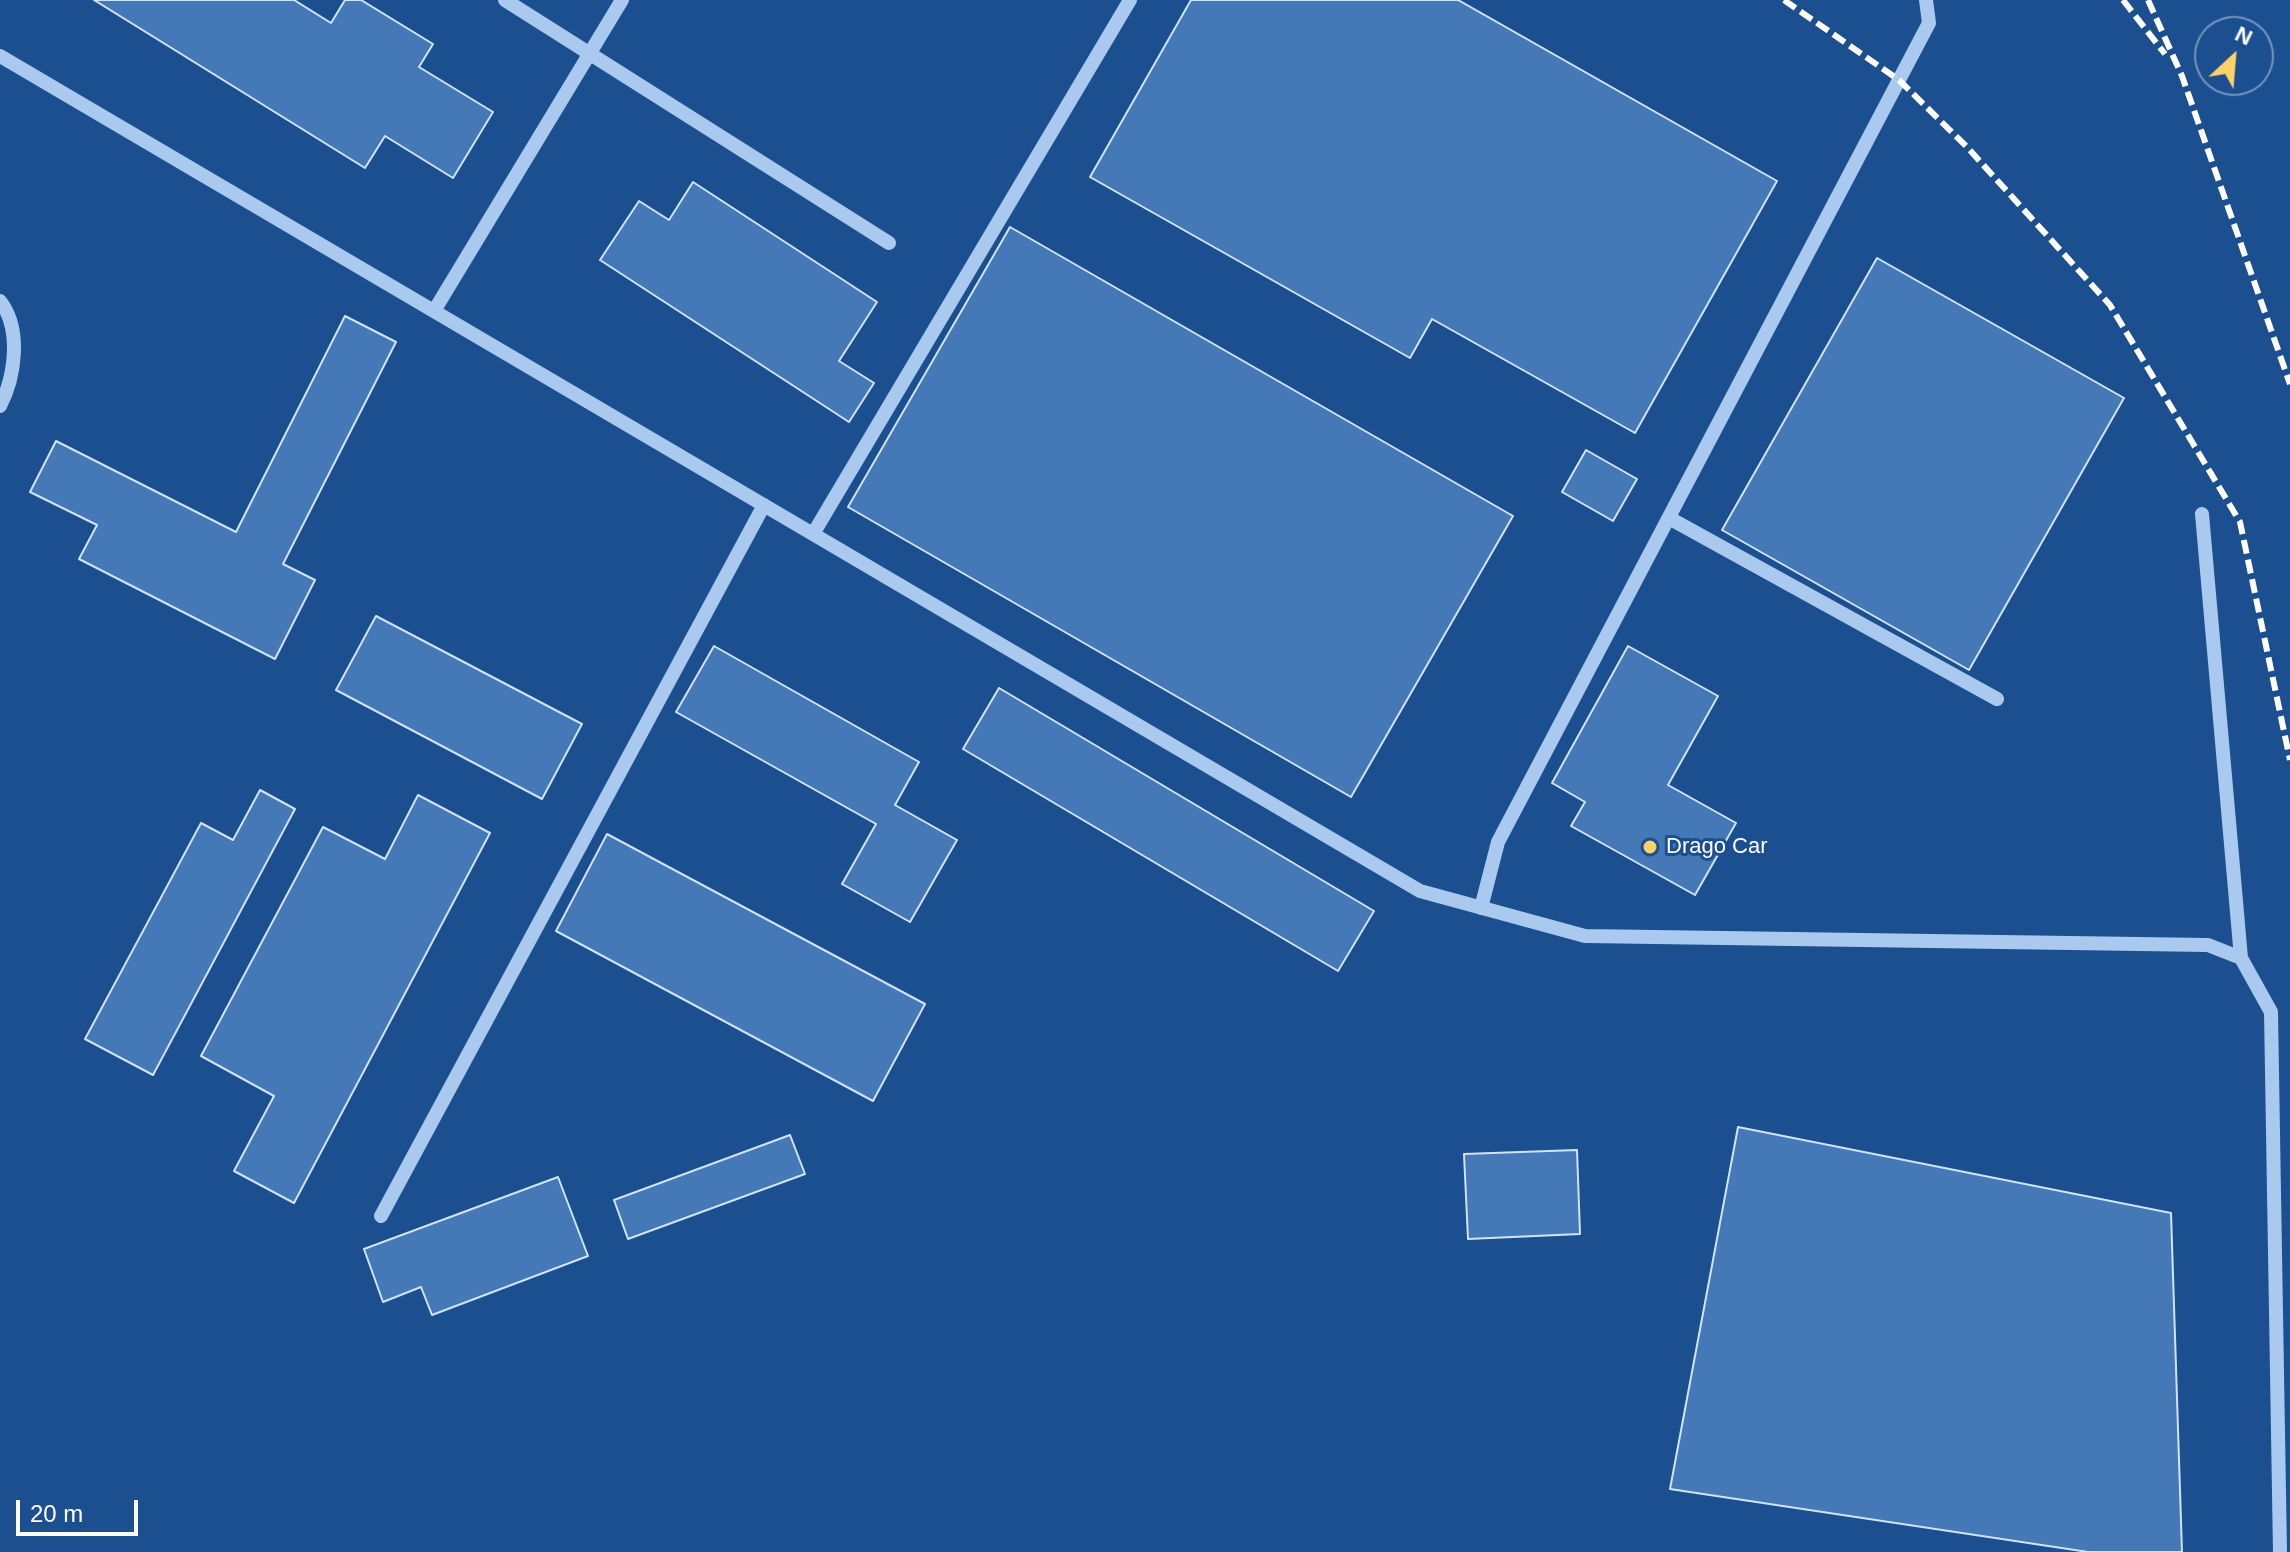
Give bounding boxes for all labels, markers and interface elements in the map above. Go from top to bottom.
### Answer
north arrow [2194,16,2274,96]
text: N [2231,21,2256,50]
place label: Drago Car [1666,834,1767,860]
marker: Drago Car [1641,838,1659,856]
scale bar [20,1484,142,1534]
text: 20 m [30,1500,83,1527]

